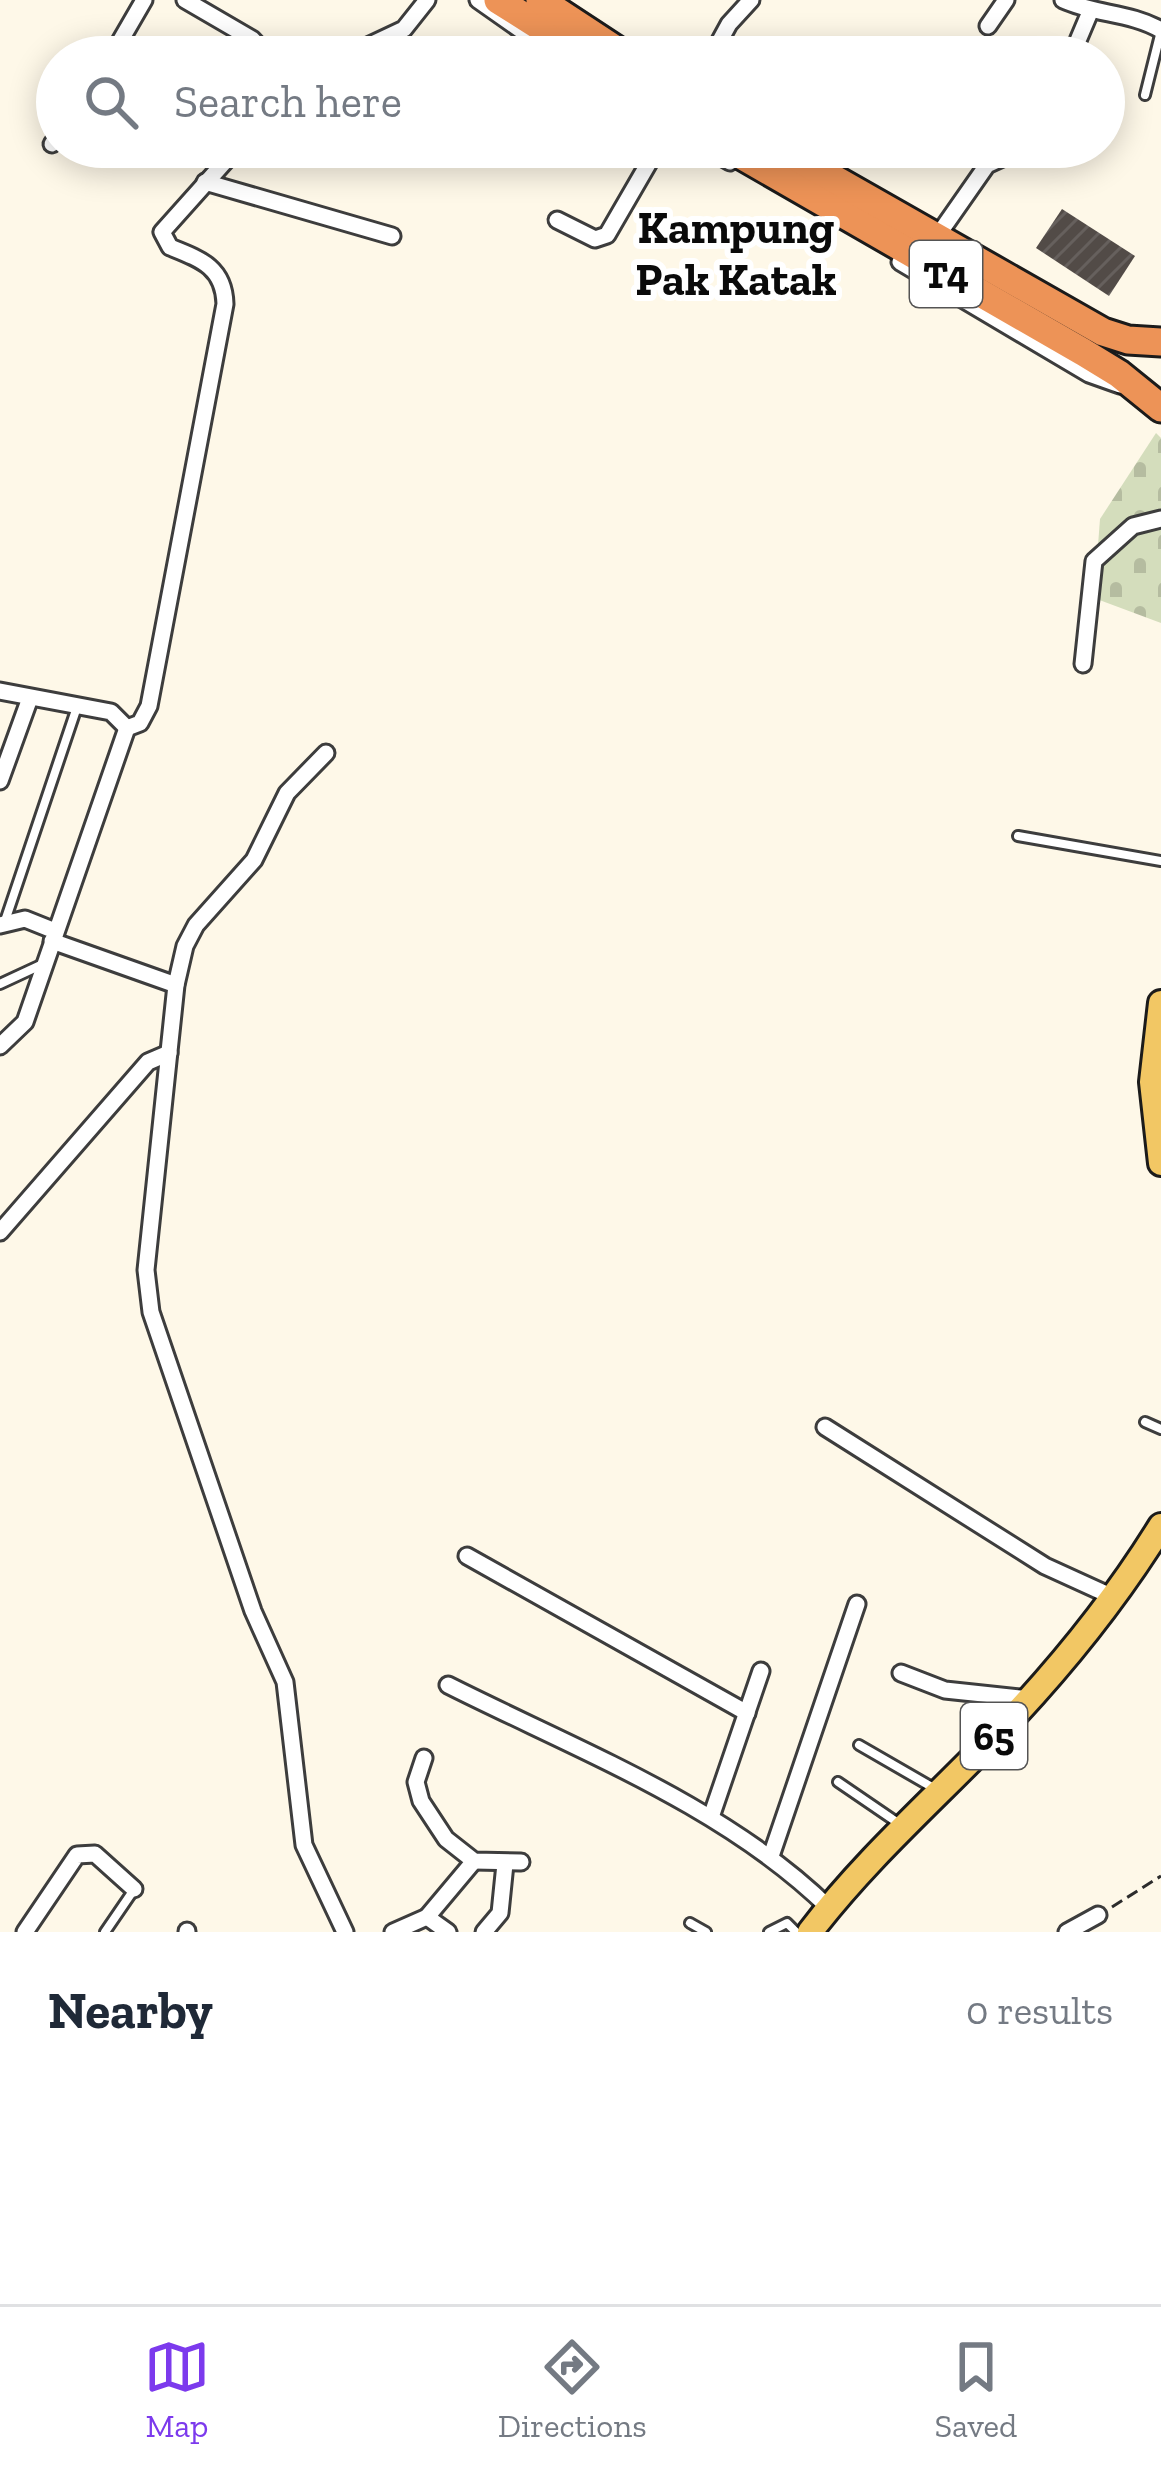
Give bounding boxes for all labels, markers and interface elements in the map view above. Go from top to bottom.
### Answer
search box [36,36,1125,168]
icon: search [78,69,144,135]
text: Search here [174,75,402,129]
district label: Kampung Pak Katak [635,201,837,307]
road number: T4 [910,241,982,307]
road number: 65 [961,1703,1027,1769]
text: Nearby [48,1980,213,2041]
text: 0 results [966,1987,1113,2034]
tab: Map [144,2334,210,2445]
tab: Directions [498,2334,647,2445]
tab: Saved [934,2334,1017,2445]

